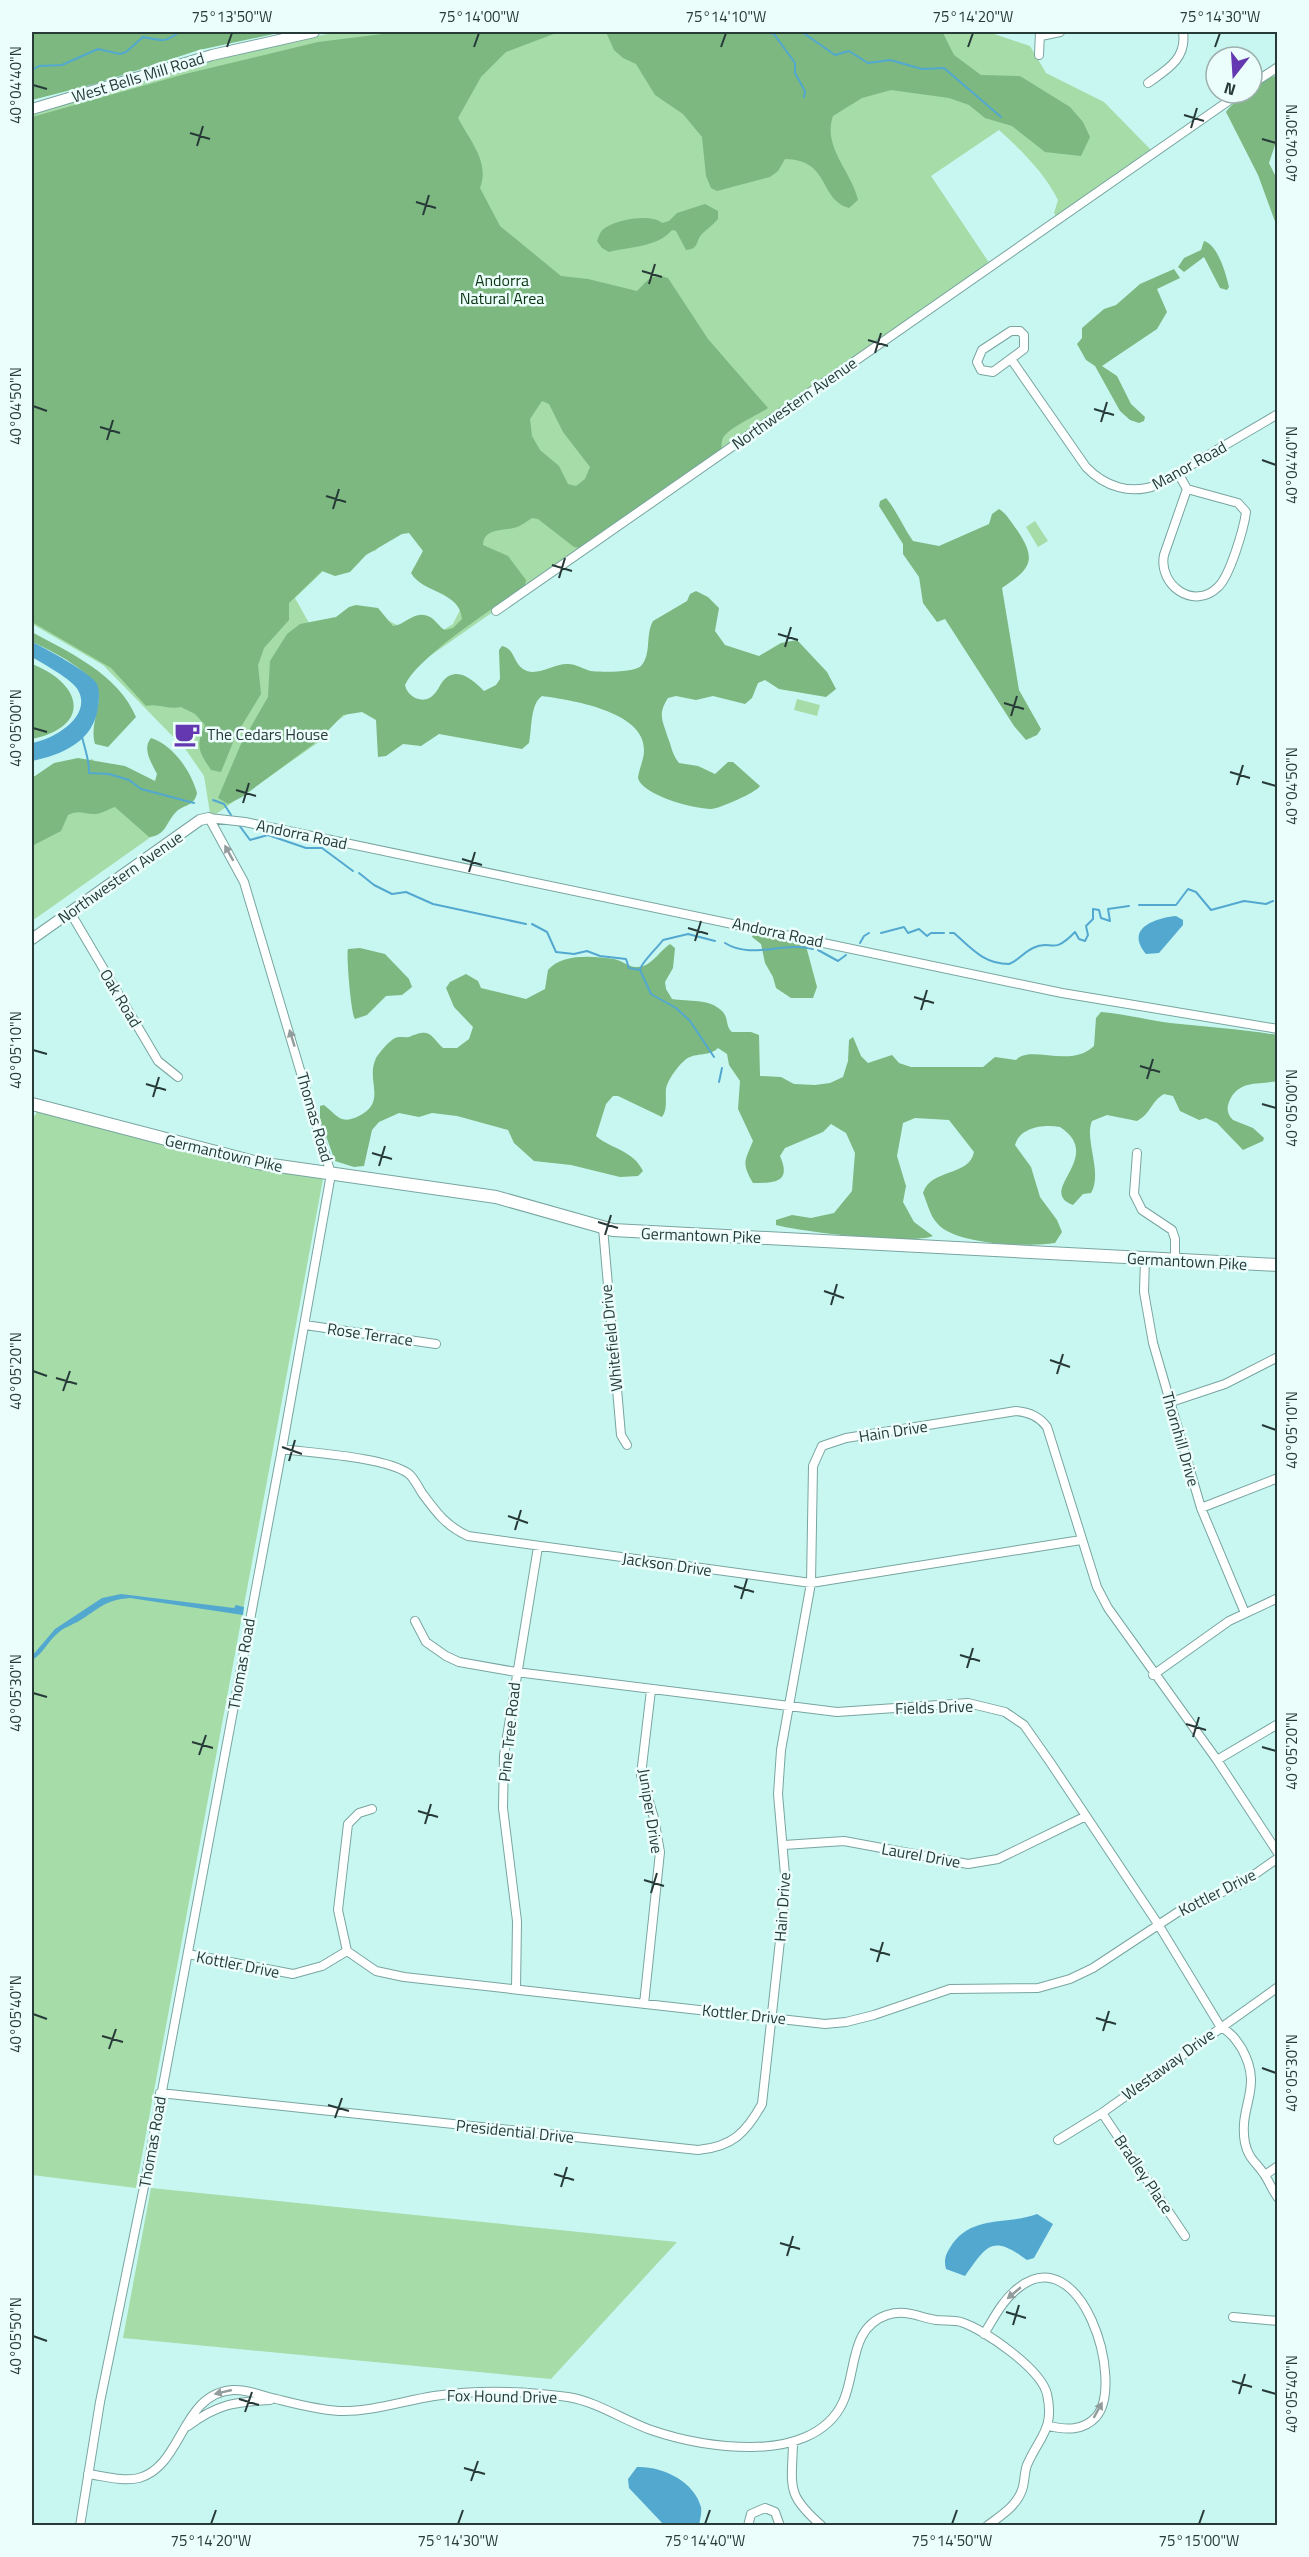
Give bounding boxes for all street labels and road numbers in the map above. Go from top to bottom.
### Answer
street label: West Bells Mill Road [69,45,207,109]
street label: Northwestern Avenue [727,351,861,455]
street label: Manor Road [1147,435,1231,495]
street label: Andorra Road [254,813,350,855]
street label: Northwestern Avenue [53,825,187,929]
street label: Andorra Road [730,911,826,953]
street label: Oak Road [94,964,148,1032]
street label: Thomas Road [291,1069,339,1165]
street label: Germantown Pike [163,1128,285,1178]
street label: Germantown Pike [641,1221,761,1249]
street label: Germantown Pike [1126,1246,1248,1276]
street label: Whitefield Drive [593,1283,629,1393]
street label: Rose Terrace [326,1316,414,1352]
street label: Thornhill Drive [1156,1389,1206,1489]
street label: Hain Drive [857,1414,929,1448]
street label: Jackson Drive [621,1546,713,1582]
street label: Thomas Road [221,1616,261,1712]
street label: Pine Tree Road [492,1681,526,1783]
street label: Fields Drive [895,1694,973,1720]
street label: Juniper Drive [632,1767,670,1855]
street label: Laurel Drive [880,1836,962,1874]
street label: Kottler Drive [1174,1862,1260,1922]
street label: Hain Drive [768,1872,796,1942]
street label: Kottler Drive [194,1944,282,1984]
street label: Kottler Drive [701,1998,787,2030]
street label: Westaway Drive [1117,2022,1219,2106]
street label: Thomas Road [132,2094,172,2190]
street label: Presidential Drive [455,2113,575,2149]
street label: Bradley Place [1109,2130,1179,2218]
street label: Fox Hound Drive [447,2383,557,2409]

